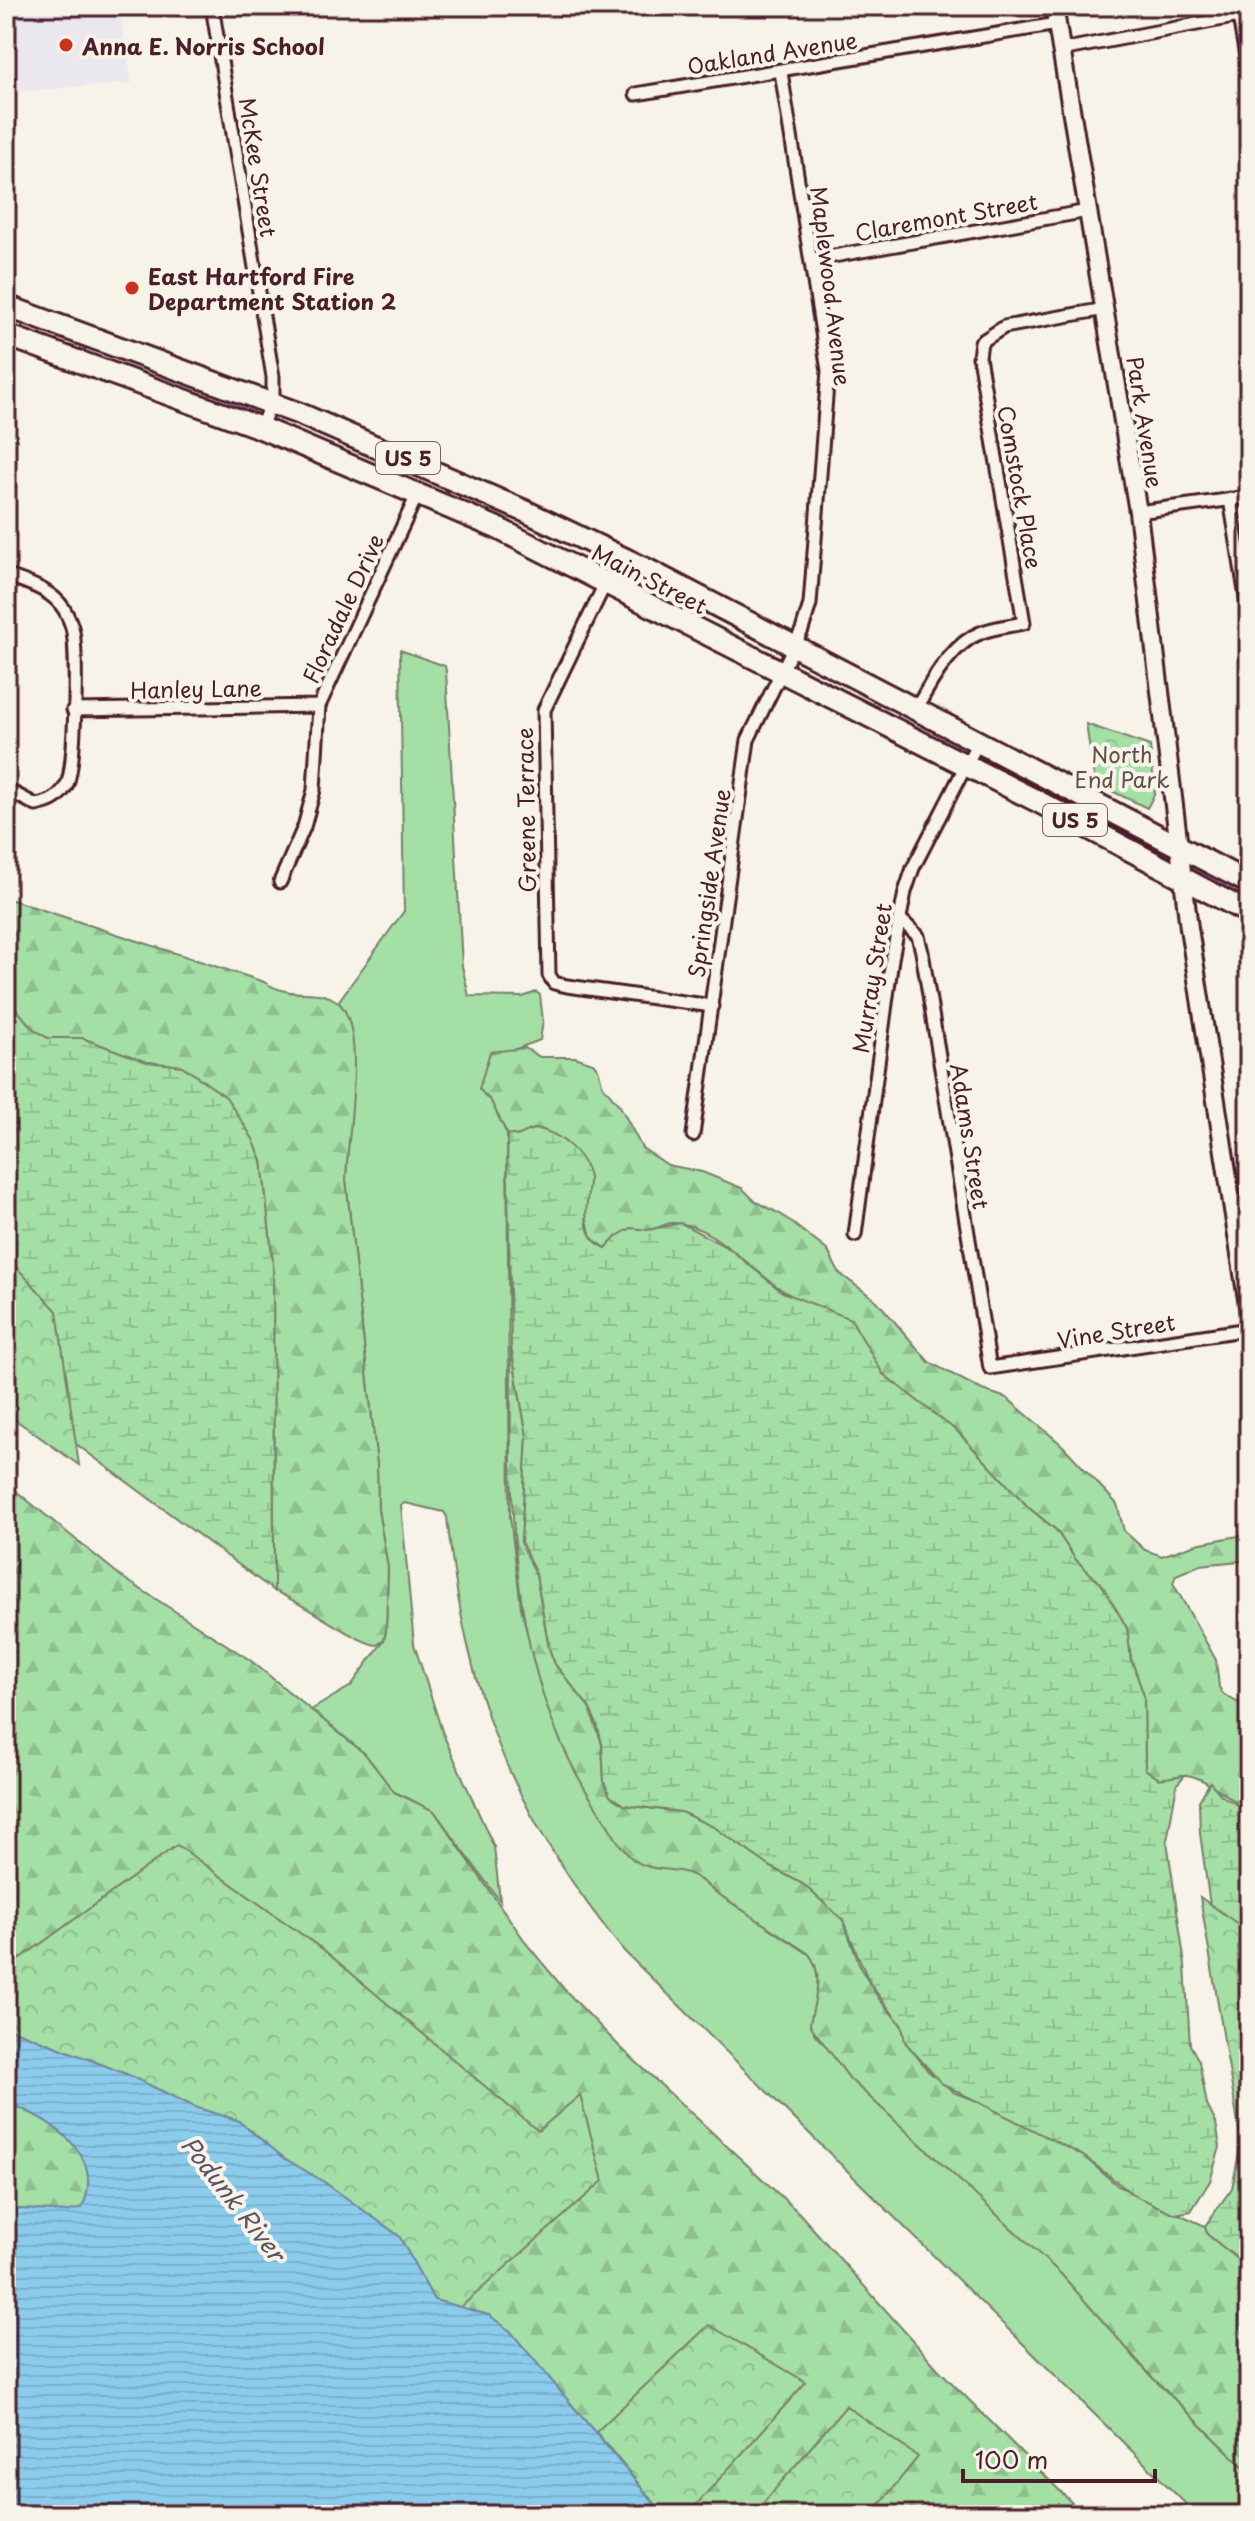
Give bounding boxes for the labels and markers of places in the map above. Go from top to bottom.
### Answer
place label: Anna E. Norris School [81,29,325,62]
marker: Anna E. Norris School [57,36,75,54]
place label: East Hartford Fire Department Station 2 [148,259,396,317]
marker: East Hartford Fire Department Station 2 [123,279,141,297]

